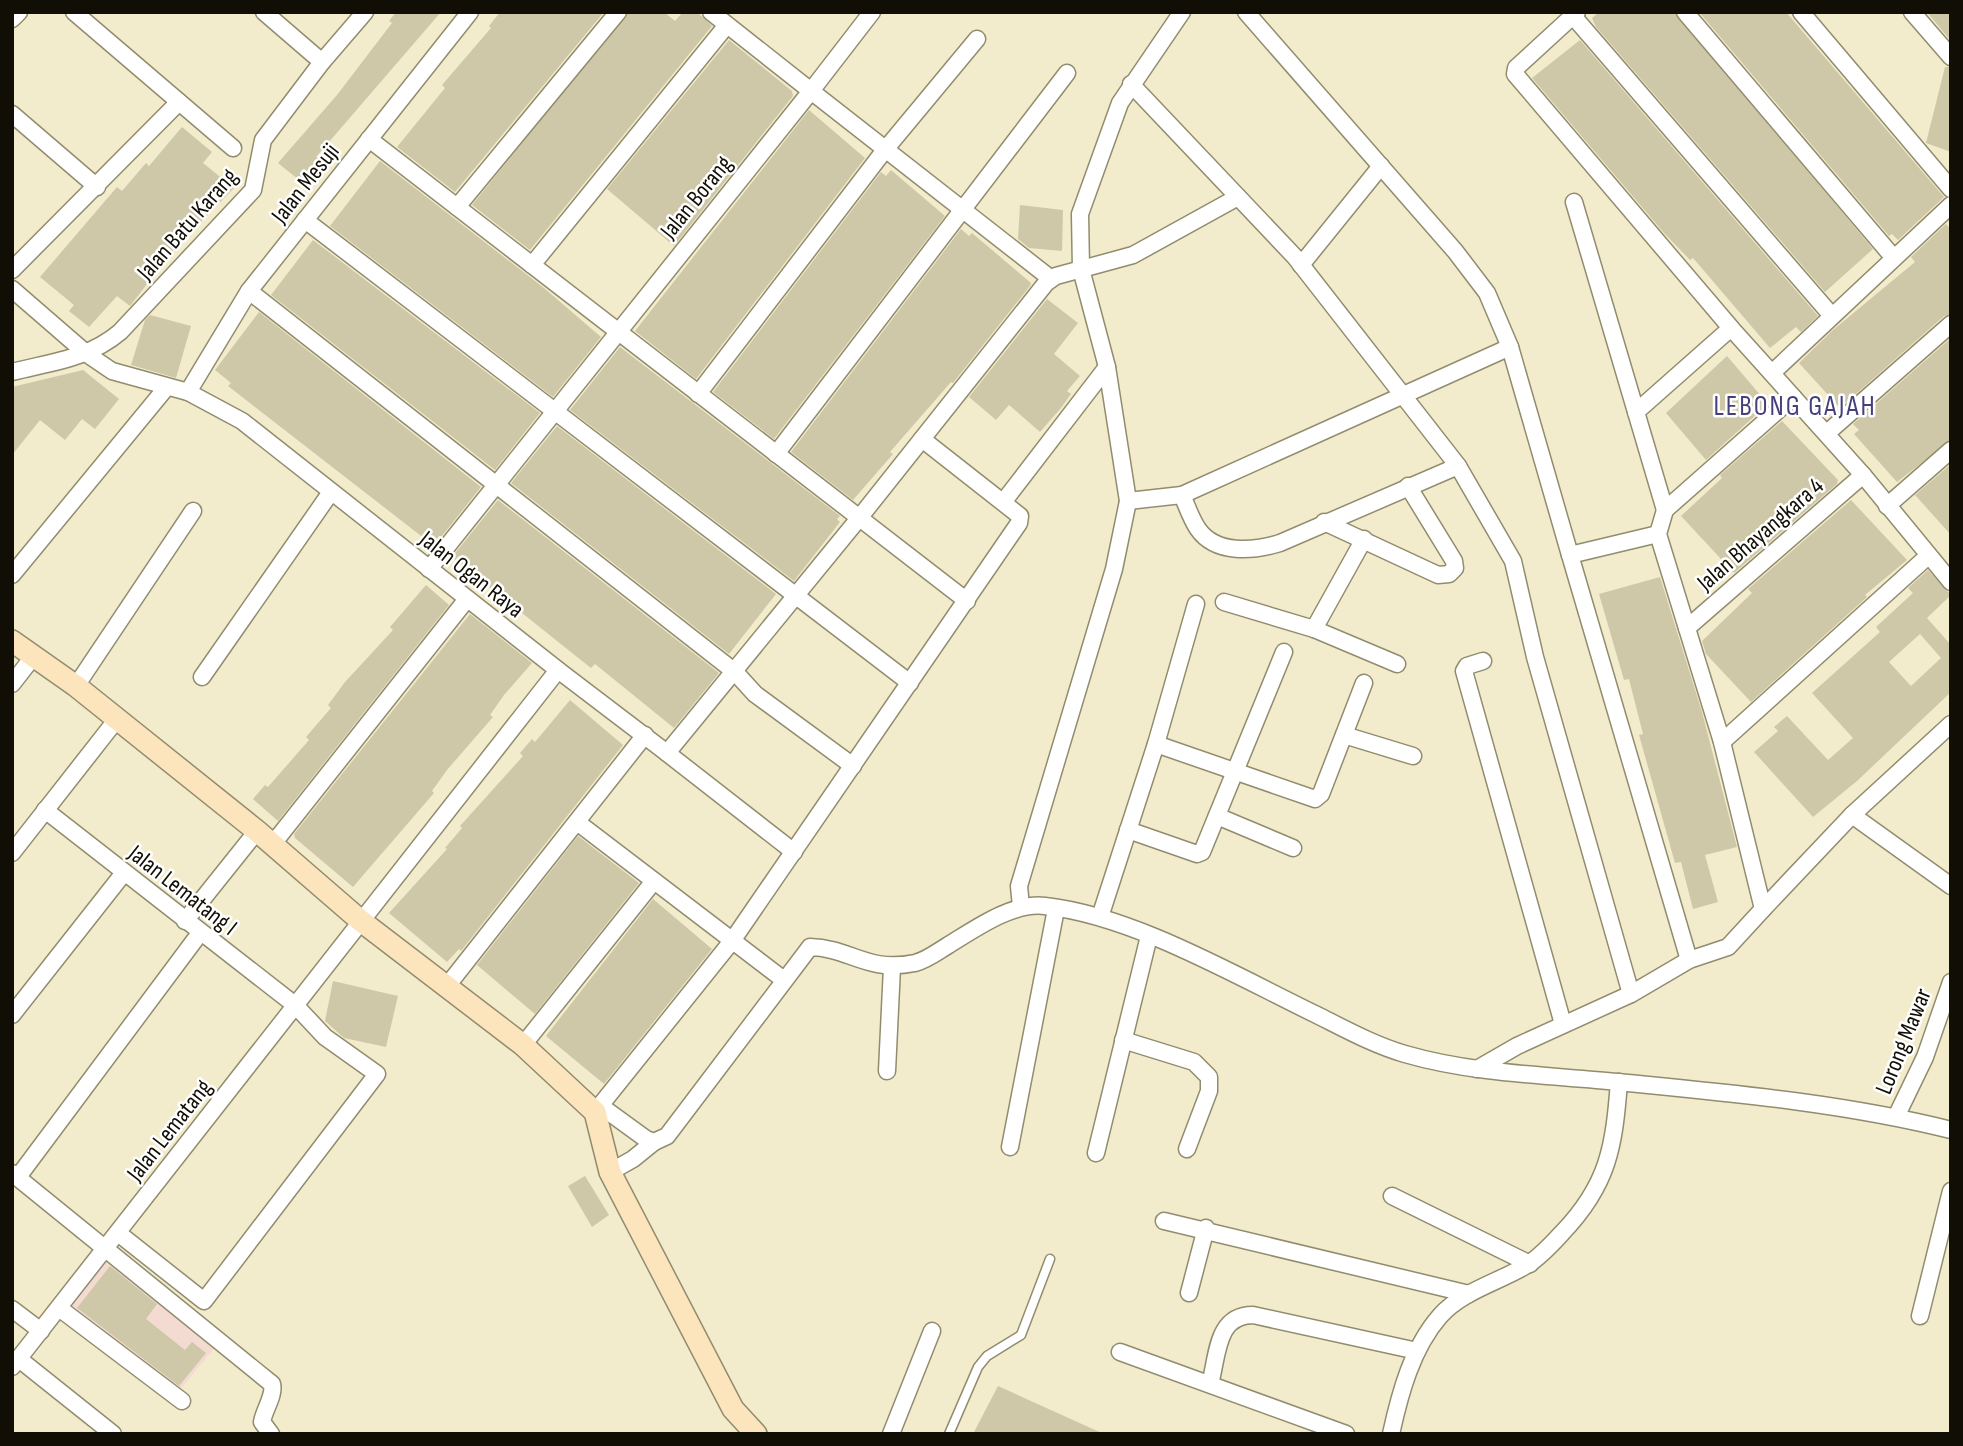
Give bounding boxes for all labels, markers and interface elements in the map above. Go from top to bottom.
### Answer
street label: Jalan Mesuji [265,138,346,230]
street label: Jalan Borang [654,150,739,245]
street label: Jalan Batu Karang [130,162,244,287]
district label: LEBONG GAJAH [1713,390,1877,423]
street label: Jalan Bhayangkara 4 [1690,472,1829,598]
street label: Jalan Ogan Raya [413,524,530,624]
street label: Jalan Lematang I [122,838,243,942]
street label: Lorong Mawar [1869,984,1938,1098]
street label: Jalan Lematang [120,1074,218,1188]

